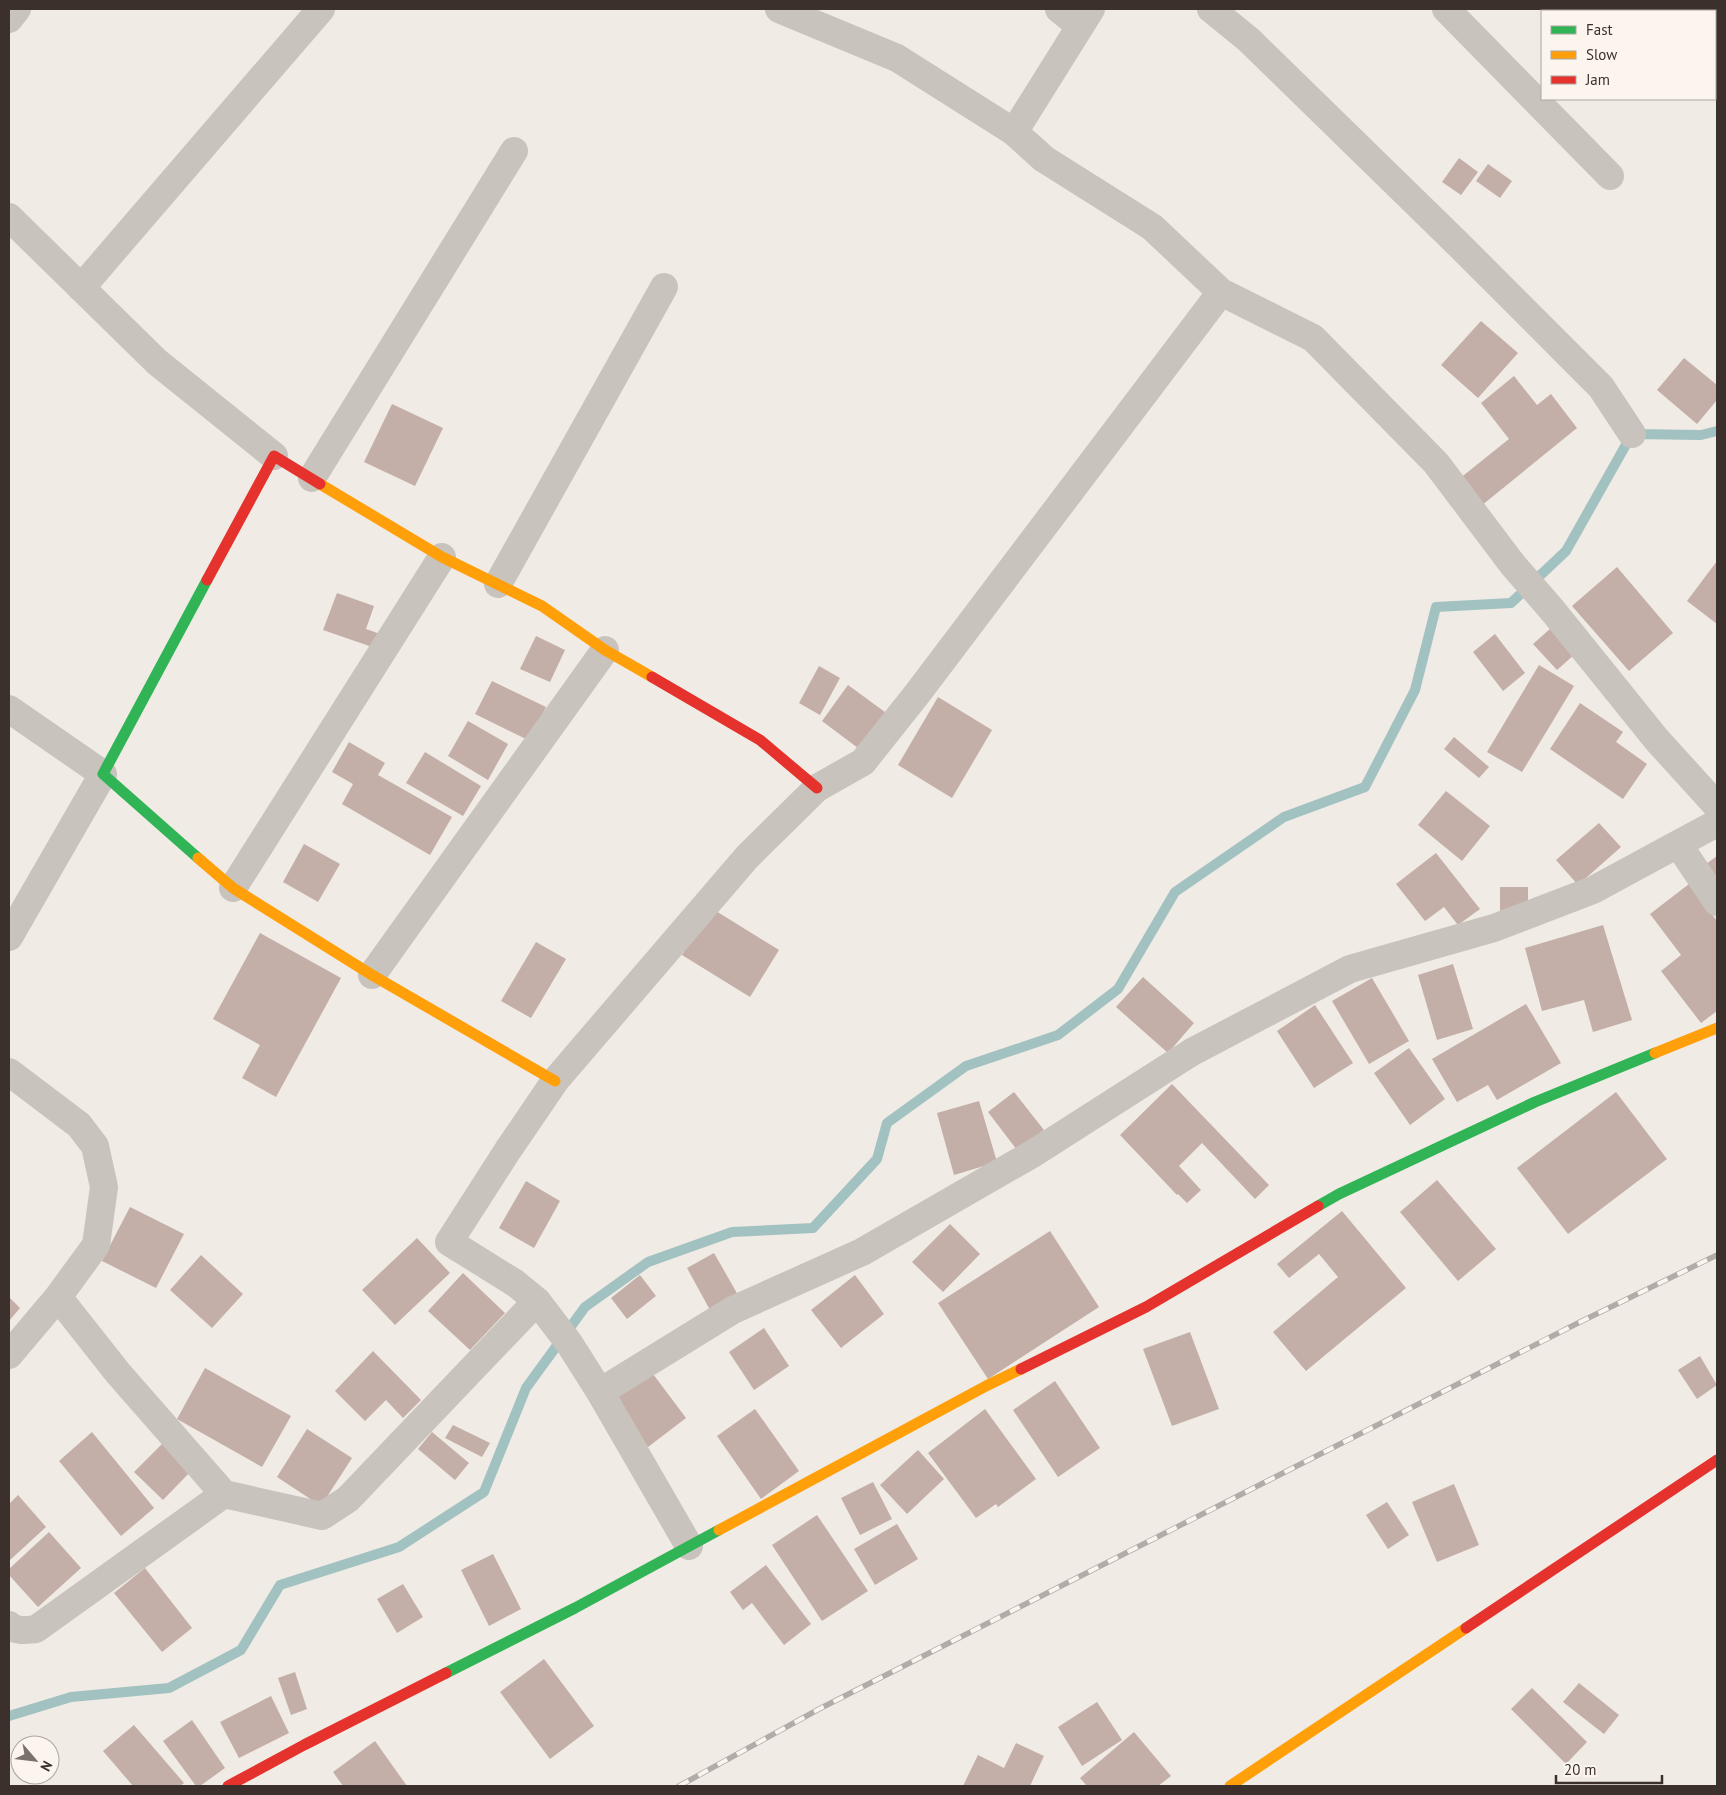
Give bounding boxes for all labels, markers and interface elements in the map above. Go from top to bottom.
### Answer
legend [1541,10,1716,100]
text: Fast [1586,20,1613,39]
text: Slow [1586,45,1617,64]
text: Jam [1585,70,1610,89]
north arrow [10,1735,60,1785]
scale bar [1556,1752,1662,1784]
text: N [36,1758,57,1774]
text: 20 m [1564,1760,1597,1779]

